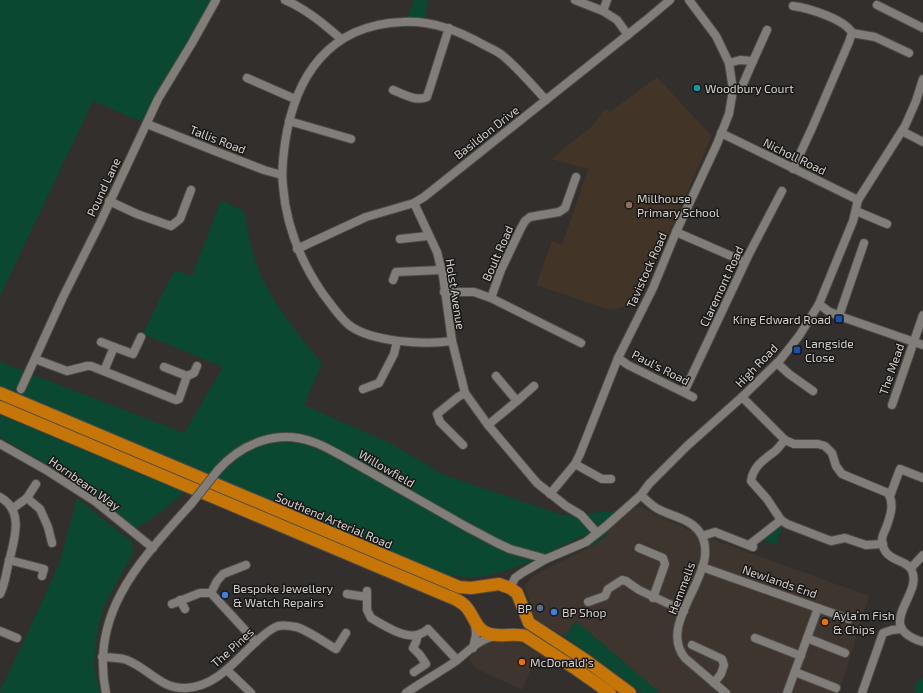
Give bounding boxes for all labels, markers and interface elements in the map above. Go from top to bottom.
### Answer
place label: Woodbury Court [705,81,794,95]
marker: Woodbury Court [692,83,702,93]
street label: Basildon Drive [451,102,521,162]
street label: Tallis Road [188,122,248,156]
street label: Nicholl Road [761,135,829,177]
street label: Pound Lane [83,155,123,219]
place label: Millhouse Primary School [637,191,720,219]
marker: Millhouse Primary School [624,200,634,210]
street label: Boult Road [479,223,515,283]
street label: Tavistock Road [623,230,669,310]
street label: Claremont Road [696,243,746,329]
street label: Holst Avenue [443,258,469,330]
place label: King Edward Road [733,312,831,326]
marker: King Edward Road [834,314,844,324]
place label: Langside Close [805,336,854,364]
street label: High Road [732,340,780,390]
street label: The Mead [876,341,906,397]
marker: Langside Close [792,345,802,355]
street label: Paul's Road [630,347,692,387]
street label: Willowfield [357,446,417,490]
street label: Hornbeam Way [47,453,124,513]
street label: Southend Arterial Road [273,489,395,551]
street label: Hemmells [665,560,697,616]
street label: Newlands End [741,562,819,600]
place label: Bespoke Jewellery & Watch Repairs [233,581,334,609]
marker: Bespoke Jewellery & Watch Repairs [220,590,230,600]
place label: BP [517,601,532,615]
marker: BP [535,603,545,613]
place label: BP Shop [562,605,607,619]
marker: BP Shop [549,607,559,617]
place label: Ayla’m Fish & Chips [833,608,895,636]
marker: Ayla’m Fish & Chips [820,617,830,627]
street label: The Pines [208,624,256,670]
place label: McDonald's [530,655,594,669]
marker: McDonald's [517,657,527,667]

